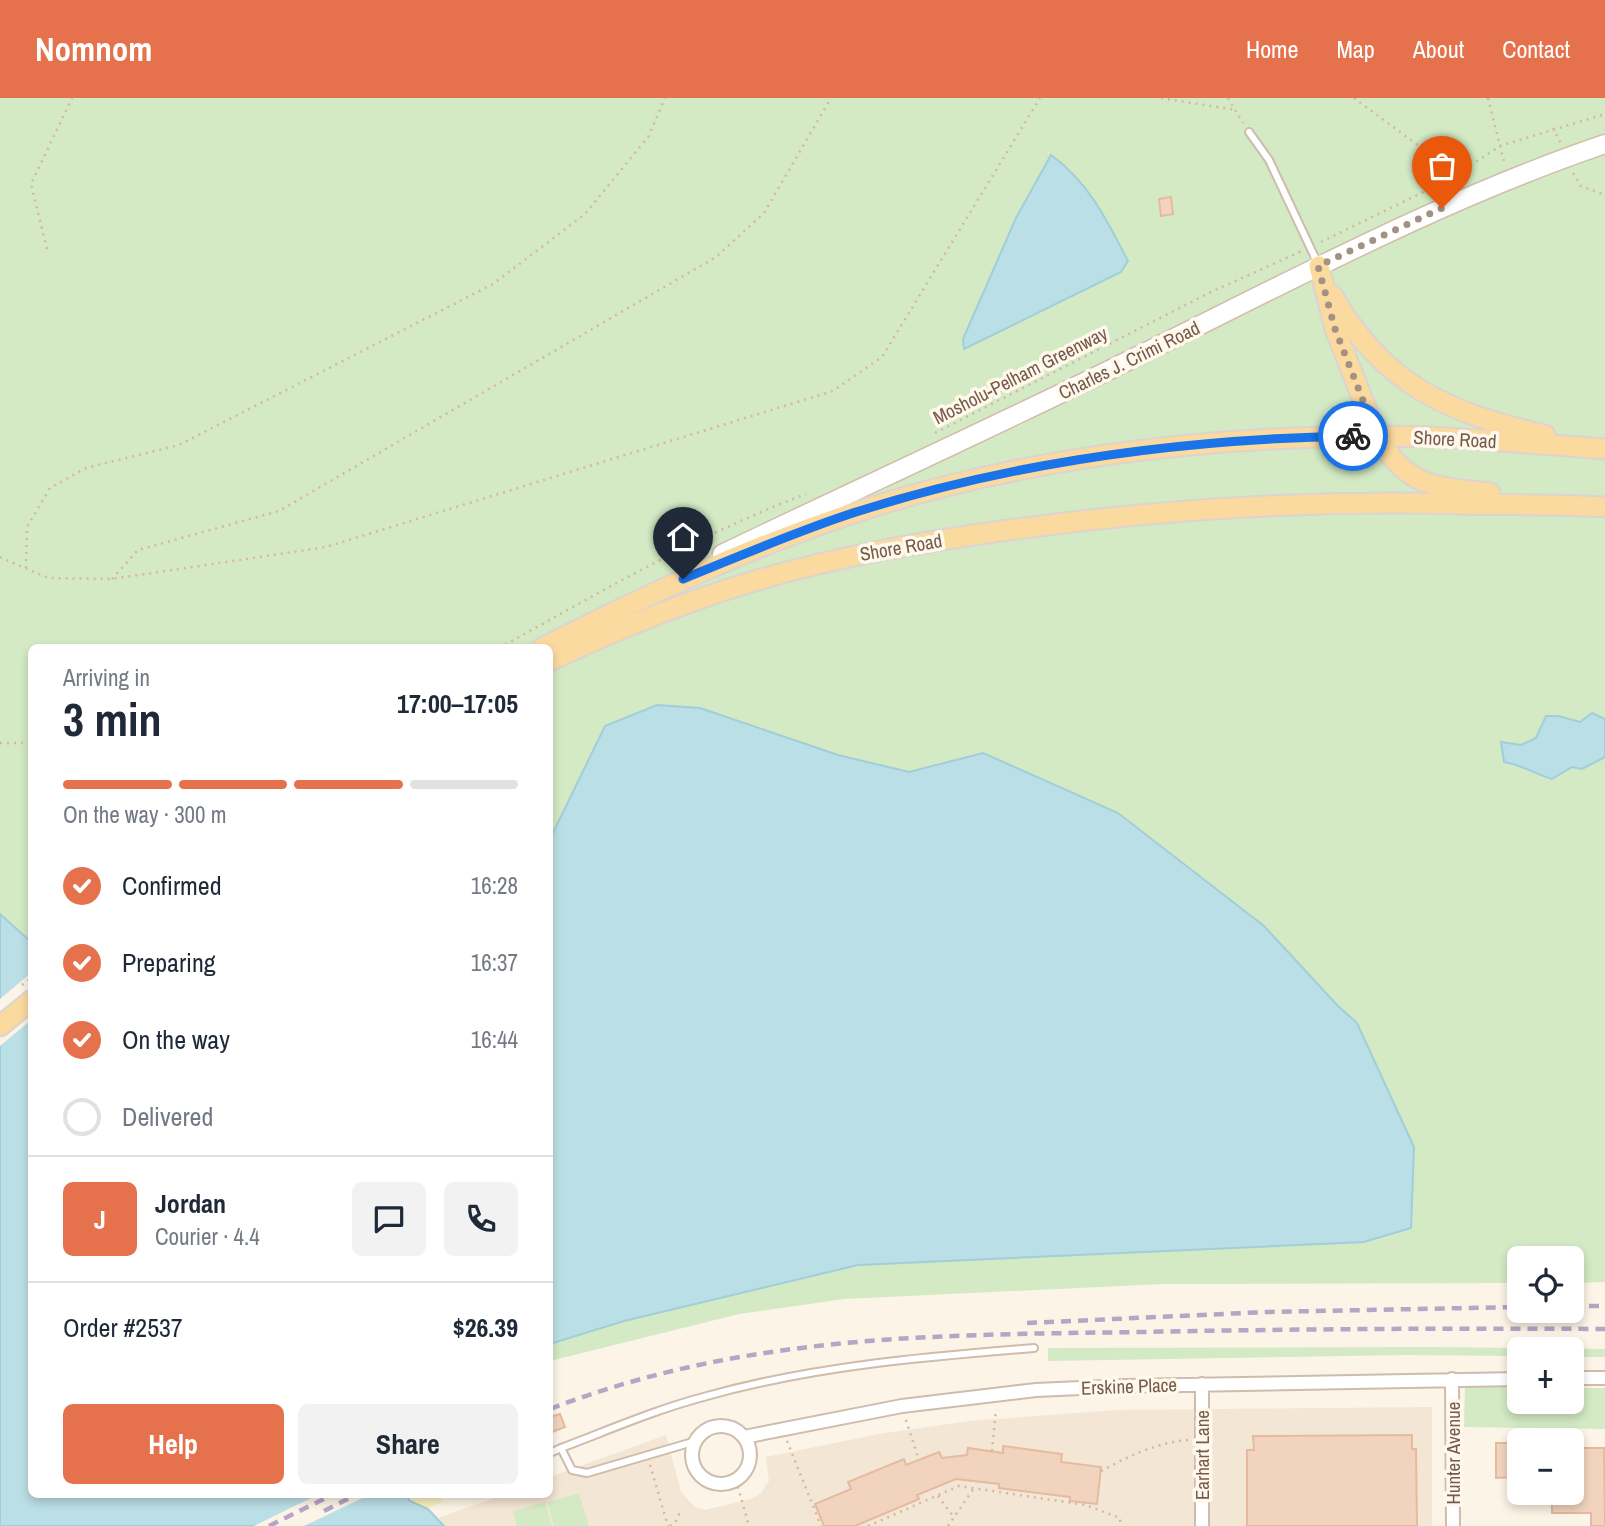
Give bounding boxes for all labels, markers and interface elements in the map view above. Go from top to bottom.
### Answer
text: Nomnom [35,27,152,71]
text: Home [1246,33,1298,65]
text: Map [1336,33,1375,65]
text: About [1413,33,1464,65]
text: Contact [1502,33,1570,65]
pin [1412,136,1472,208]
icon: bag [1423,147,1461,185]
street label: Charles J. Crimi Road [1054,315,1204,405]
street label: Mosholu-Pelham Greenway [928,320,1112,430]
courier [1318,401,1388,471]
icon: bike [1334,417,1372,455]
street label: Shore Road [1413,424,1497,454]
pin [653,507,713,579]
icon: home [664,518,702,556]
street label: Shore Road [858,527,944,567]
text: Arriving in [63,662,150,693]
text: 17:00–17:05 [397,686,518,721]
text: 3 min [63,688,162,750]
text: On the way · 300 m [63,799,227,830]
icon: check [63,867,101,905]
text: Confirmed [122,868,222,903]
text: 16:28 [471,870,518,901]
icon: check [63,944,101,982]
text: Preparing [122,945,216,980]
text: 16:37 [471,947,518,978]
icon: check [63,1021,101,1059]
text: On the way [122,1022,230,1057]
text: 16:44 [471,1024,518,1055]
text: Delivered [122,1099,213,1134]
button: chat [352,1182,426,1256]
button: phone [444,1182,518,1256]
text: Jordan [155,1186,226,1221]
text: J [94,1202,106,1237]
text: Courier · 4.4 [155,1221,260,1252]
map controls [1507,1246,1584,1505]
button: locate [1507,1246,1584,1323]
text: Order #2537 [63,1310,183,1345]
text: $26.39 [453,1310,518,1345]
button: + [1507,1337,1584,1414]
street label: Erskine Place [1081,1371,1177,1401]
street label: Hunter Avenue [1440,1402,1466,1504]
button: Help [63,1404,284,1484]
button: Share [298,1404,518,1484]
street label: Earhart Lane [1189,1410,1215,1500]
button: − [1507,1428,1584,1505]

